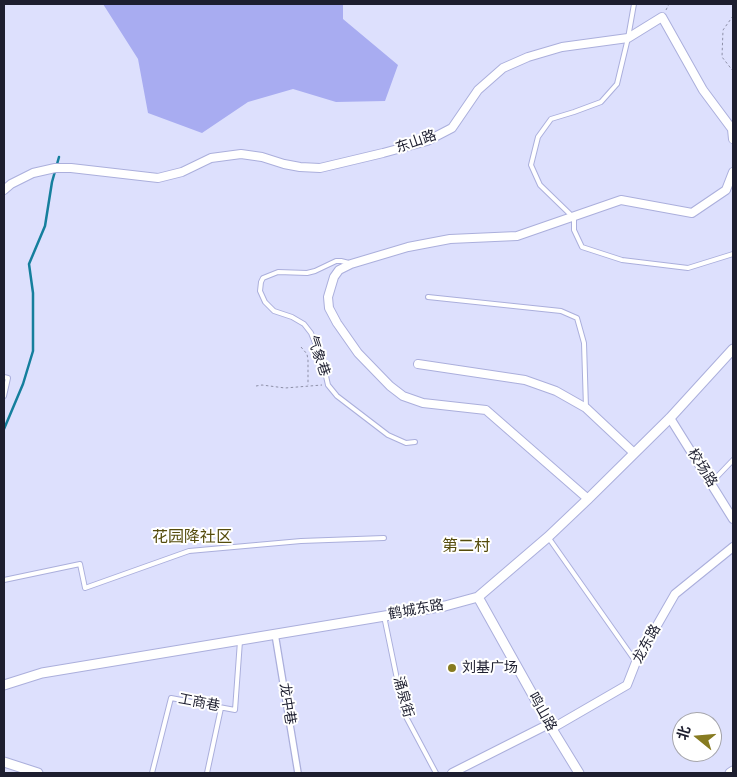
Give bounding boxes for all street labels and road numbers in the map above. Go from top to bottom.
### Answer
street label: 东山路 [393,127,439,157]
street label: 气象巷 [303,333,333,379]
street label: 校场路 [684,446,720,490]
street label: 鹤城东路 [387,597,445,623]
street label: 龙东路 [629,622,665,666]
street label: 涌泉街 [389,675,417,719]
street label: 龙中巷 [275,682,299,726]
street label: 鸣山路 [524,690,560,734]
street label: 工商巷 [177,691,221,715]

